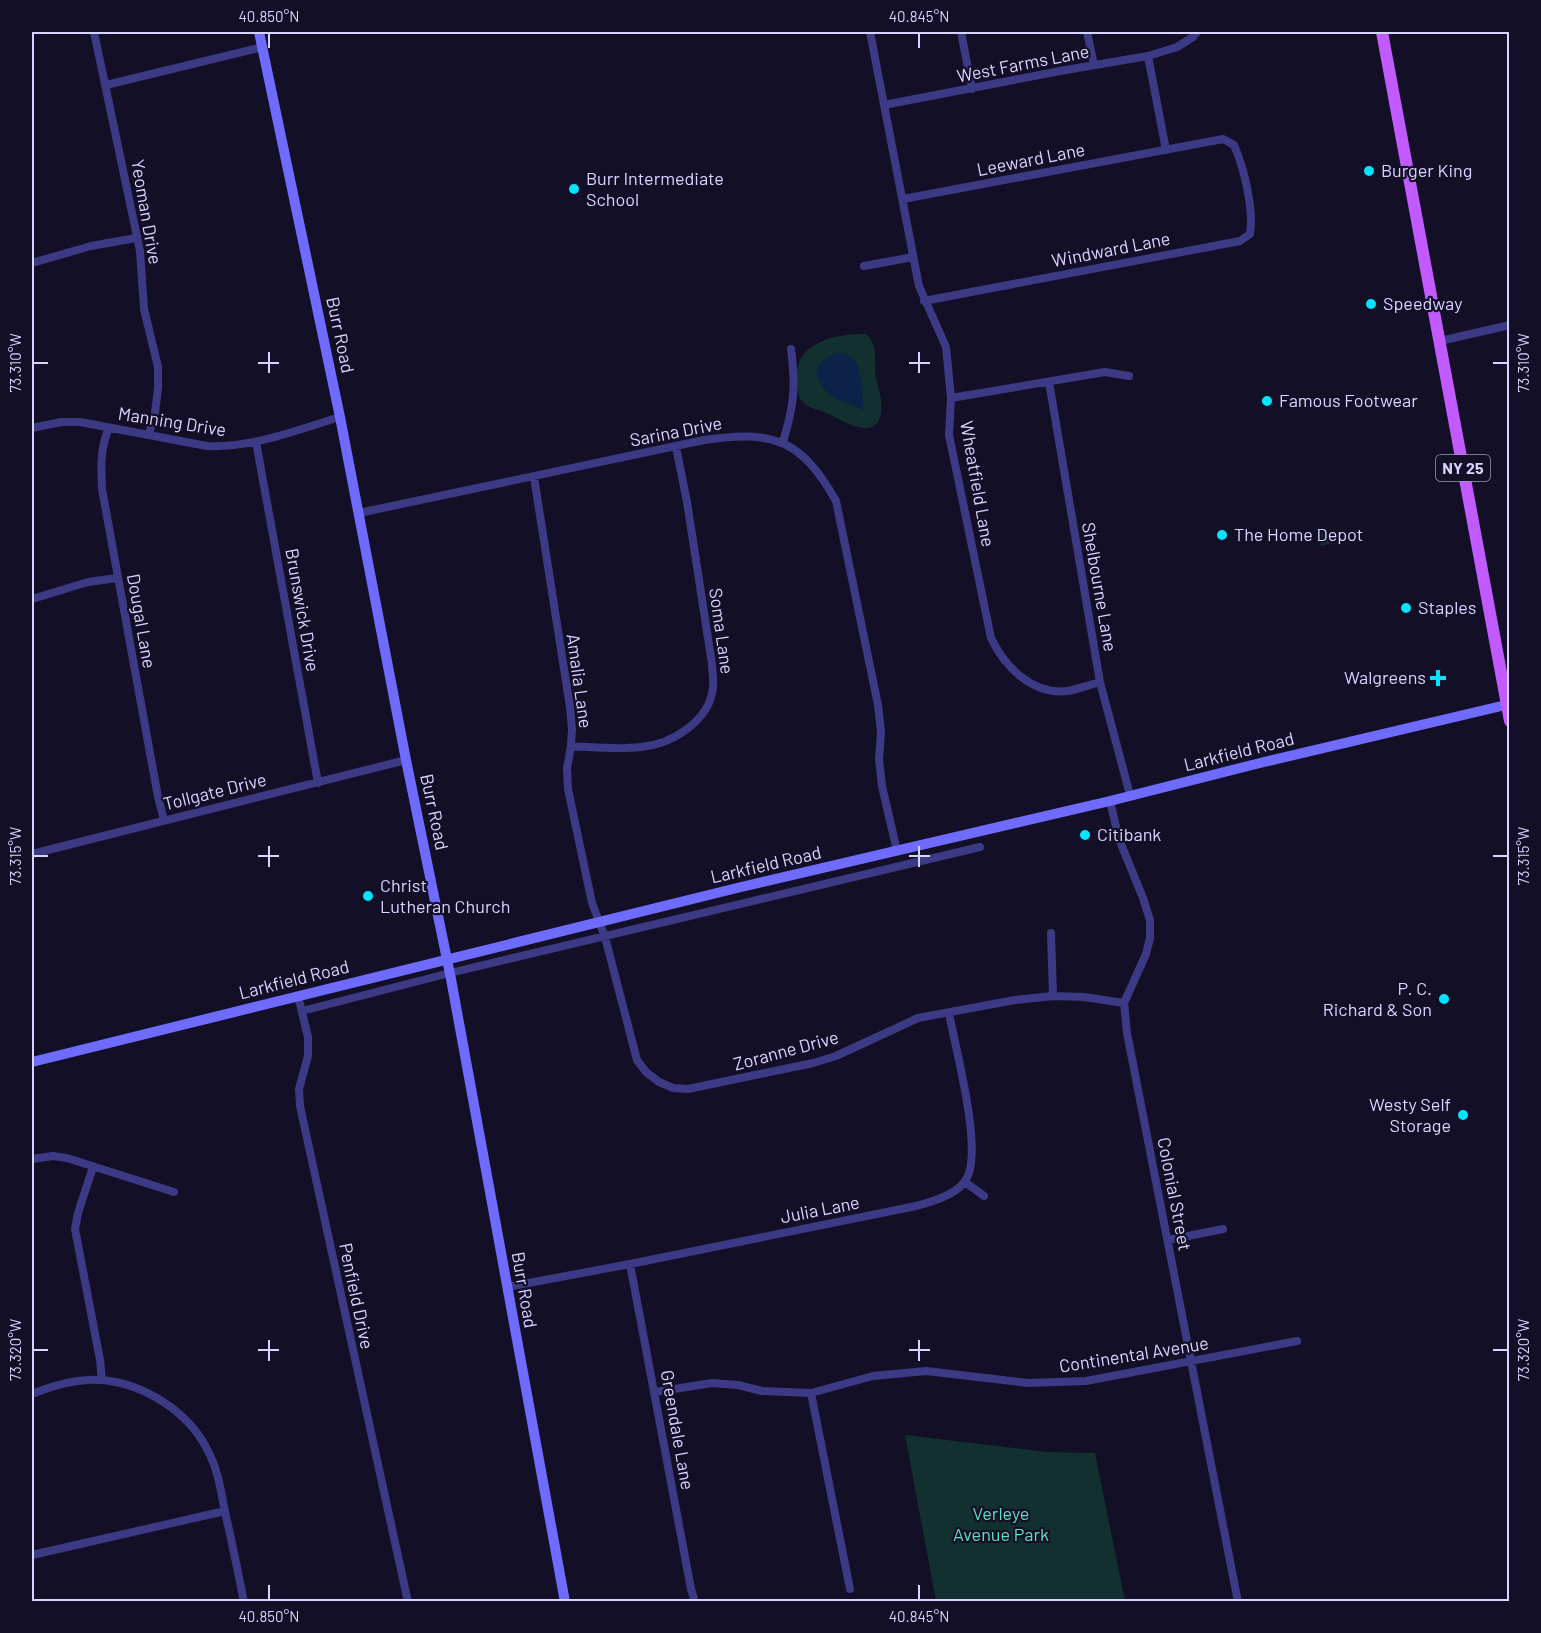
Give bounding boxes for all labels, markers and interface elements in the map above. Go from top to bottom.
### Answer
text: 40.850°N [239,7,299,25]
text: 40.845°N [889,7,949,25]
street label: West Farms Lane [955,39,1091,87]
street label: Leeward Lane [975,138,1087,180]
street label: Yeoman Drive [127,158,167,266]
place label: Burger King [1381,159,1472,181]
marker: Burger King [1362,164,1376,178]
place label: Burr Intermediate School [586,167,724,210]
marker: Burr Intermediate School [567,182,581,196]
street label: Windward Lane [1050,227,1172,271]
place label: Speedway [1383,292,1463,314]
street label: Burr Road [322,295,360,375]
marker: Speedway [1364,297,1378,311]
text: 73.310°W [6,333,24,393]
text: 73.310°W [1514,333,1532,393]
place label: Famous Footwear [1279,389,1418,411]
marker: Famous Footwear [1260,394,1274,408]
street label: Manning Drive [117,402,228,440]
street label: Sarina Drive [628,411,724,451]
street label: Wheatfield Lane [956,419,1000,548]
road number: NY 25 [1436,455,1490,481]
street label: Shelbourne Lane [1078,520,1122,653]
place label: The Home Depot [1234,523,1363,545]
marker: The Home Depot [1215,528,1229,542]
street label: Brunswick Drive [281,546,325,673]
street label: Dougal Lane [123,572,161,670]
street label: Soma Lane [705,586,739,675]
place label: Staples [1418,596,1476,618]
marker: Staples [1399,601,1413,615]
street label: Amalia Lane [562,632,598,729]
place label: Walgreens [1344,666,1426,688]
marker: Walgreens [1431,671,1445,685]
street label: Larkfield Road [1181,727,1296,775]
street label: Tollgate Drive [161,768,269,814]
street label: Burr Road [416,772,454,852]
place label: Citibank [1097,823,1161,845]
text: 73.315°W [6,827,24,885]
text: 73.315°W [1514,827,1532,885]
marker: Citibank [1078,828,1092,842]
street label: Larkfield Road [708,841,823,887]
place label: Christ Lutheran Church [380,874,510,917]
marker: Christ Lutheran Church [361,889,375,903]
street label: Larkfield Road [236,955,351,1003]
place label: P. C. Richard & Son [1323,977,1432,1020]
marker: P. C. Richard & Son [1437,992,1451,1006]
street label: Zoranne Drive [731,1025,841,1075]
place label: Westy Self Storage [1369,1093,1451,1136]
marker: Westy Self Storage [1456,1108,1470,1122]
street label: Colonial Street [1153,1135,1197,1252]
street label: Julia Lane [778,1191,861,1227]
street label: Penfield Drive [335,1241,379,1351]
street label: Burr Road [507,1250,543,1330]
text: 73.320°W [6,1319,24,1381]
text: 73.320°W [1514,1319,1532,1381]
street label: Continental Avenue [1057,1331,1210,1377]
street label: Greendale Lane [657,1368,699,1491]
park label: Verleye Avenue Park [953,1502,1049,1545]
text: 40.850°N [239,1607,299,1625]
text: 40.845°N [889,1607,949,1625]

